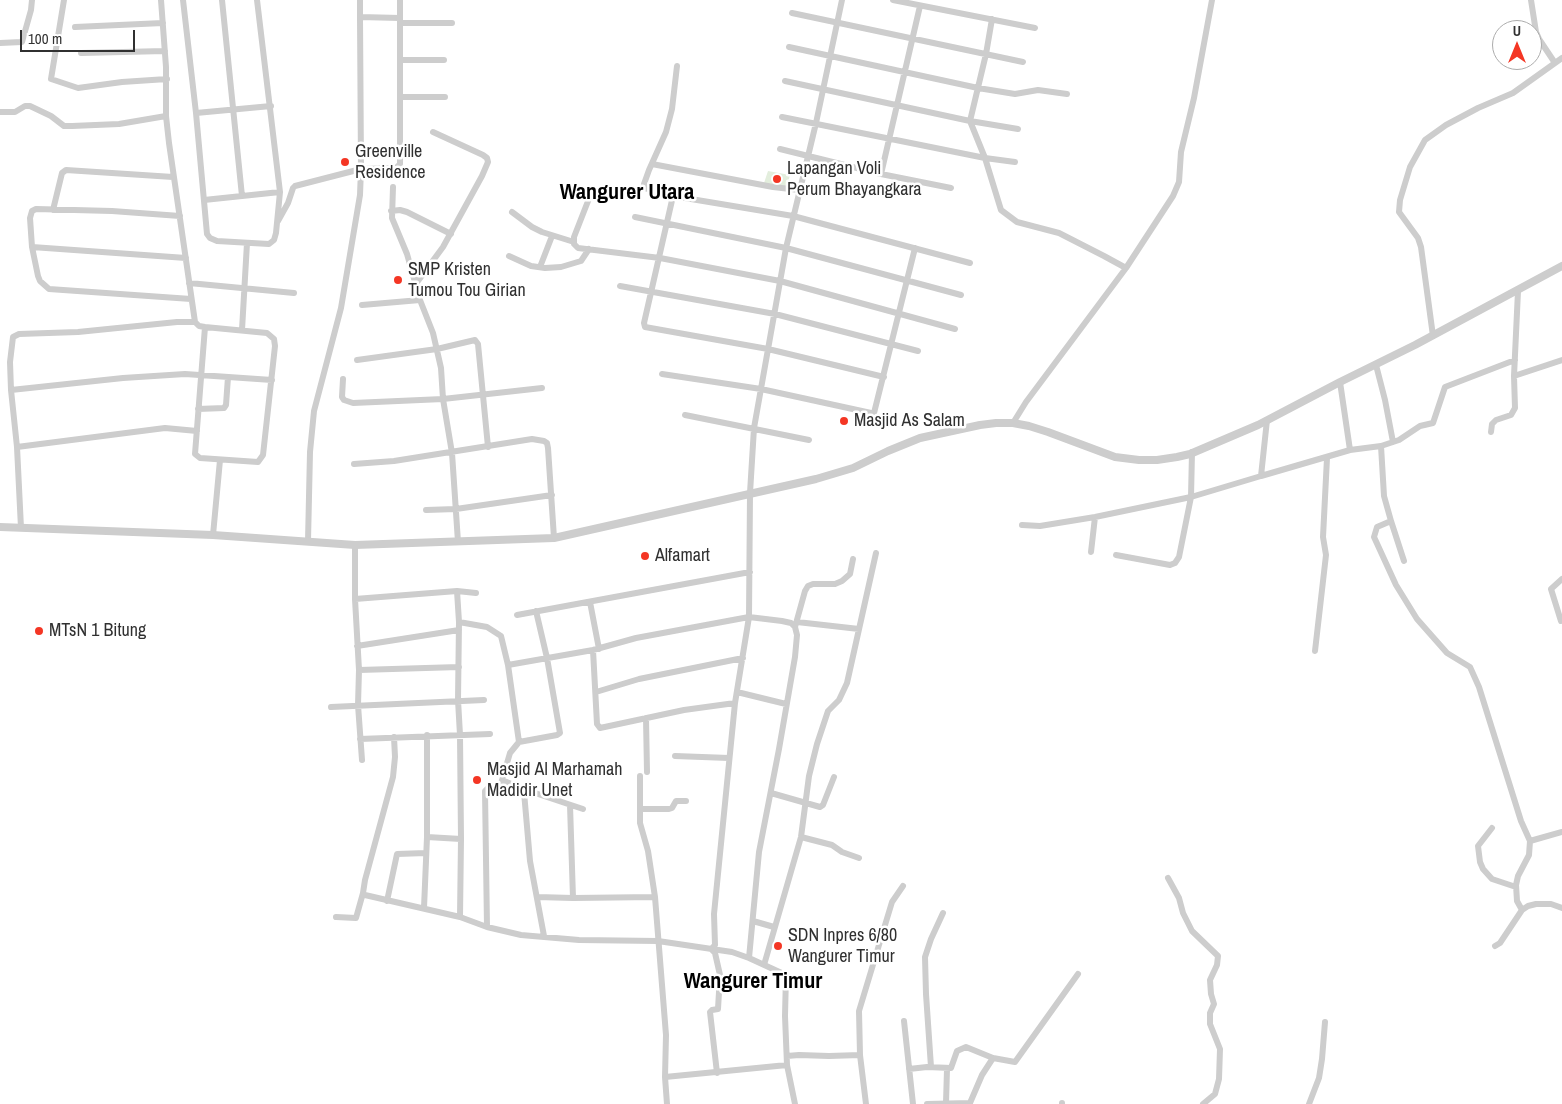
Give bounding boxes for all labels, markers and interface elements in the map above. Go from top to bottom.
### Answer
scale bar [22,20,138,52]
north arrow [1492,20,1542,70]
text: U [1513,22,1521,40]
text: 100 m [28,28,62,49]
place label: Greenville Residence [355,141,426,183]
marker: Greenville Residence [339,156,351,168]
place label: Lapangan Voli Perum Bhayangkara [787,158,922,200]
marker: Lapangan Voli Perum Bhayangkara [771,173,783,185]
district label: Wangurer Utara [560,180,694,206]
place label: SMP Kristen Tumou Tou Girian [408,259,526,302]
marker: SMP Kristen Tumou Tou Girian [392,274,404,286]
place label: Masjid As Salam [854,410,965,432]
marker: Masjid As Salam [838,415,850,427]
place label: Alfamart [655,545,710,567]
marker: Alfamart [639,550,651,562]
place label: MTsN 1 Bitung [49,620,146,642]
marker: MTsN 1 Bitung [33,625,45,637]
place label: Masjid Al Marhamah Madidir Unet [487,759,622,802]
marker: Masjid Al Marhamah Madidir Unet [471,774,483,786]
place label: SDN Inpres 6/80 Wangurer Timur [788,925,897,968]
marker: SDN Inpres 6/80 Wangurer Timur [772,940,784,952]
district label: Wangurer Timur [684,969,822,995]

